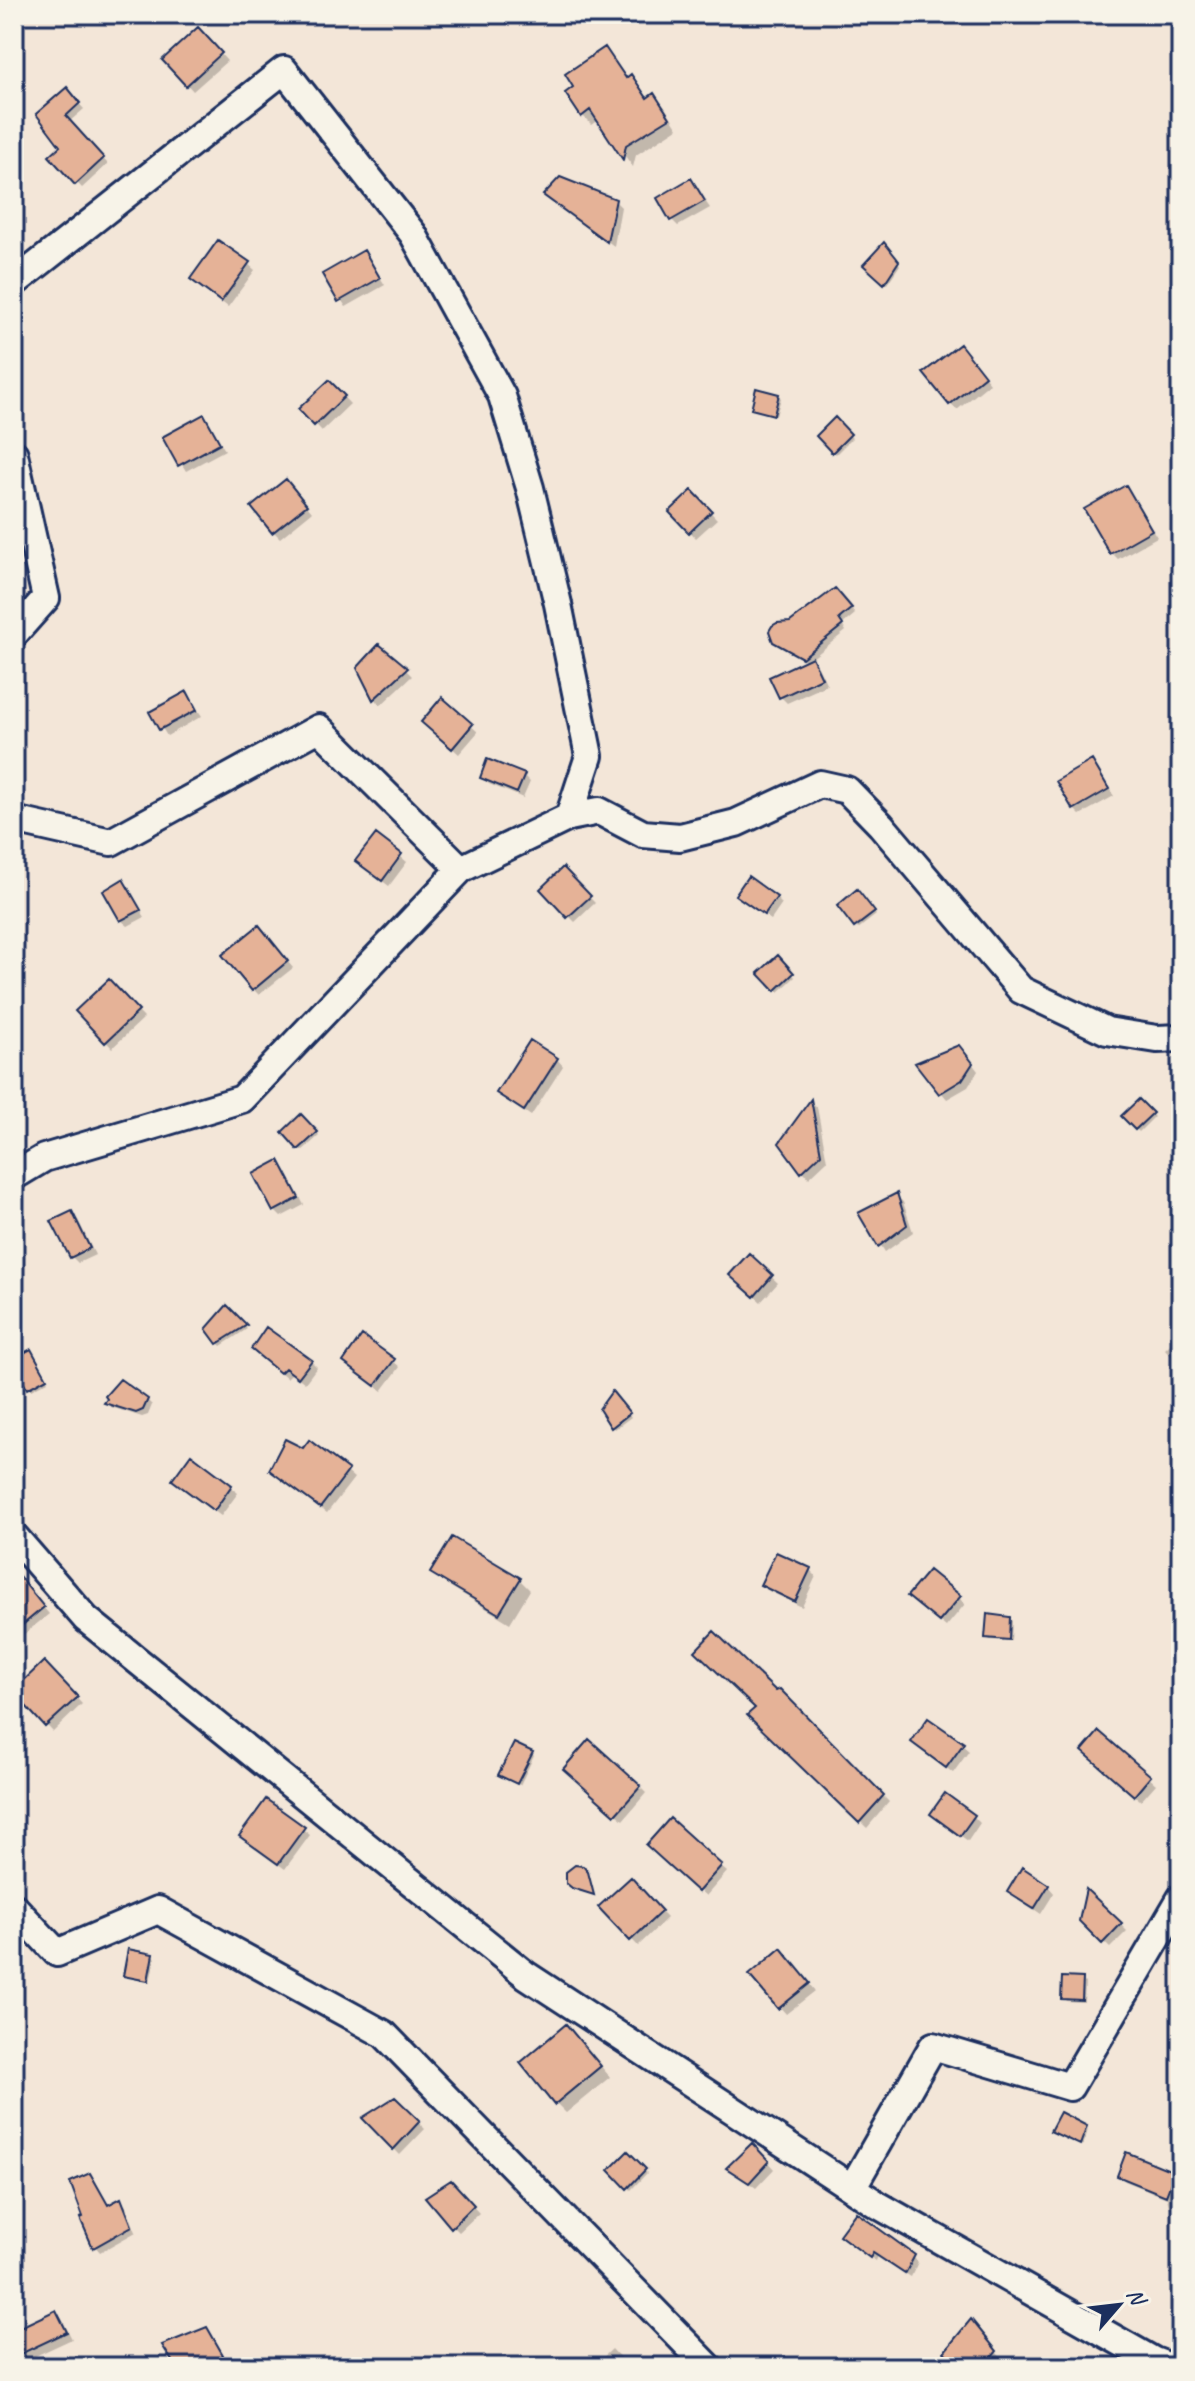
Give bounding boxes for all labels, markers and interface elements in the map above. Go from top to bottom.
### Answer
north arrow [1079,2265,1159,2345]
text: N [1120,2283,1153,2312]

